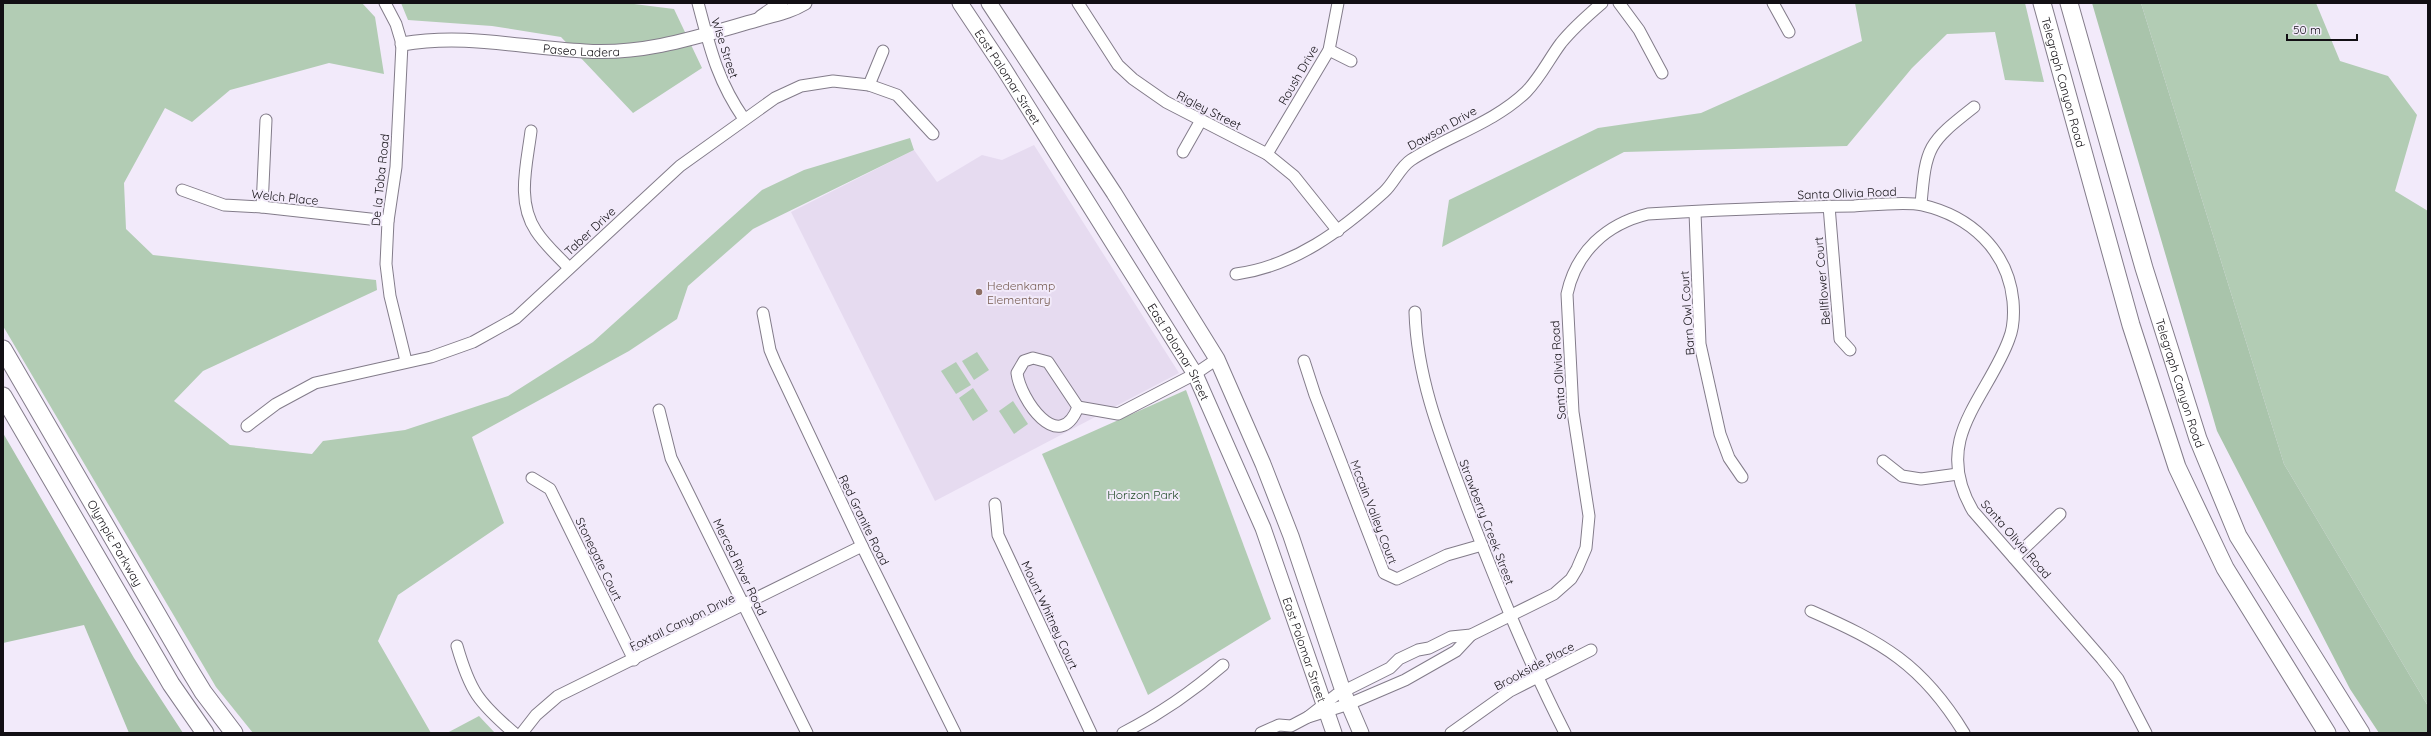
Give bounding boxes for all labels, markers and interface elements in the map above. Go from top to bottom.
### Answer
street label: Telegraph Canyon Road [2039,15,2089,149]
street label: Wise Street [708,16,742,80]
scale bar [2287,16,2357,42]
text: 50 m [2293,22,2321,37]
street label: East Palomar Street [972,26,1044,127]
street label: Paseo Ladera [542,40,620,59]
street label: Roush Drive [1275,42,1321,108]
street label: Rigley Street [1174,87,1244,133]
street label: Dawson Drive [1405,103,1479,153]
street label: De la Toba Road [368,133,392,227]
street label: Santa Olivia Road [1797,184,1897,202]
street label: Welch Place [251,186,319,208]
street label: Taber Drive [561,203,619,258]
street label: Bellflower Court [1811,236,1833,326]
street label: Barn Owl Court [1677,270,1697,356]
place label: Hedenkamp Elementary [987,278,1055,307]
marker: Hedenkamp Elementary [974,287,984,297]
street label: East Palomar Street [1145,300,1213,403]
street label: Telegraph Canyon Road [2153,317,2208,450]
street label: Santa Olivia Road [1547,320,1569,420]
street label: Strawberry Creek Street [1456,457,1518,587]
street label: Mccain Valley Court [1347,458,1401,566]
street label: Red Granite Road [836,472,892,568]
park label: Horizon Park [1107,487,1179,502]
street label: Olympic Parkway [85,497,147,589]
street label: Santa Olivia Road [1978,497,2054,581]
street label: Stonegate Court [572,515,626,603]
street label: Merced River Road [710,516,770,618]
street label: Mount Whitney Court [1018,558,1082,672]
street label: Foxtail Canyon Drive [627,590,737,654]
street label: East Palomar Street [1280,595,1330,704]
street label: Brookside Place [1491,638,1577,693]

